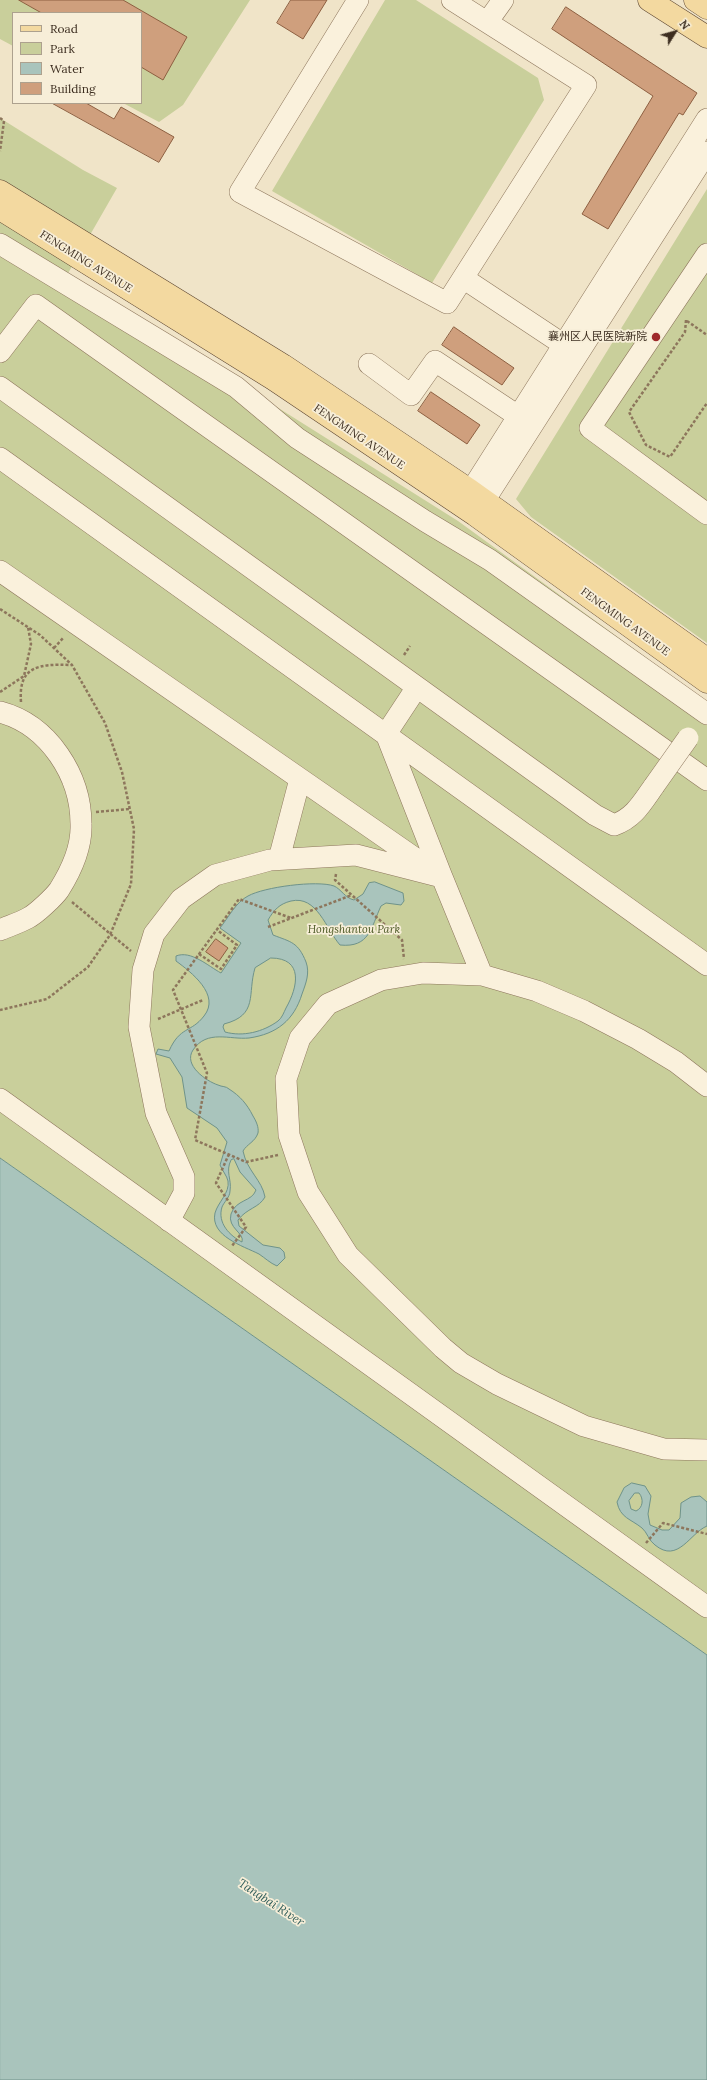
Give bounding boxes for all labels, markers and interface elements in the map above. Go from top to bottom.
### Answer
legend [12,12,142,104]
north arrow [655,12,695,52]
text: N [676,17,693,32]
text: Road [50,21,78,36]
text: Park [50,41,75,56]
text: Water [50,61,84,76]
text: Building [50,81,96,96]
street label: FENGMING AVENUE [37,228,135,296]
place label: 襄州区人民医院新院 [548,330,647,344]
marker: 襄州区人民医院新院 [650,331,662,343]
street label: FENGMING AVENUE [311,402,407,472]
street label: FENGMING AVENUE [578,585,672,659]
park label: Hongshantou Park [308,923,400,937]
water label: Tangbai River [235,1876,307,1930]

